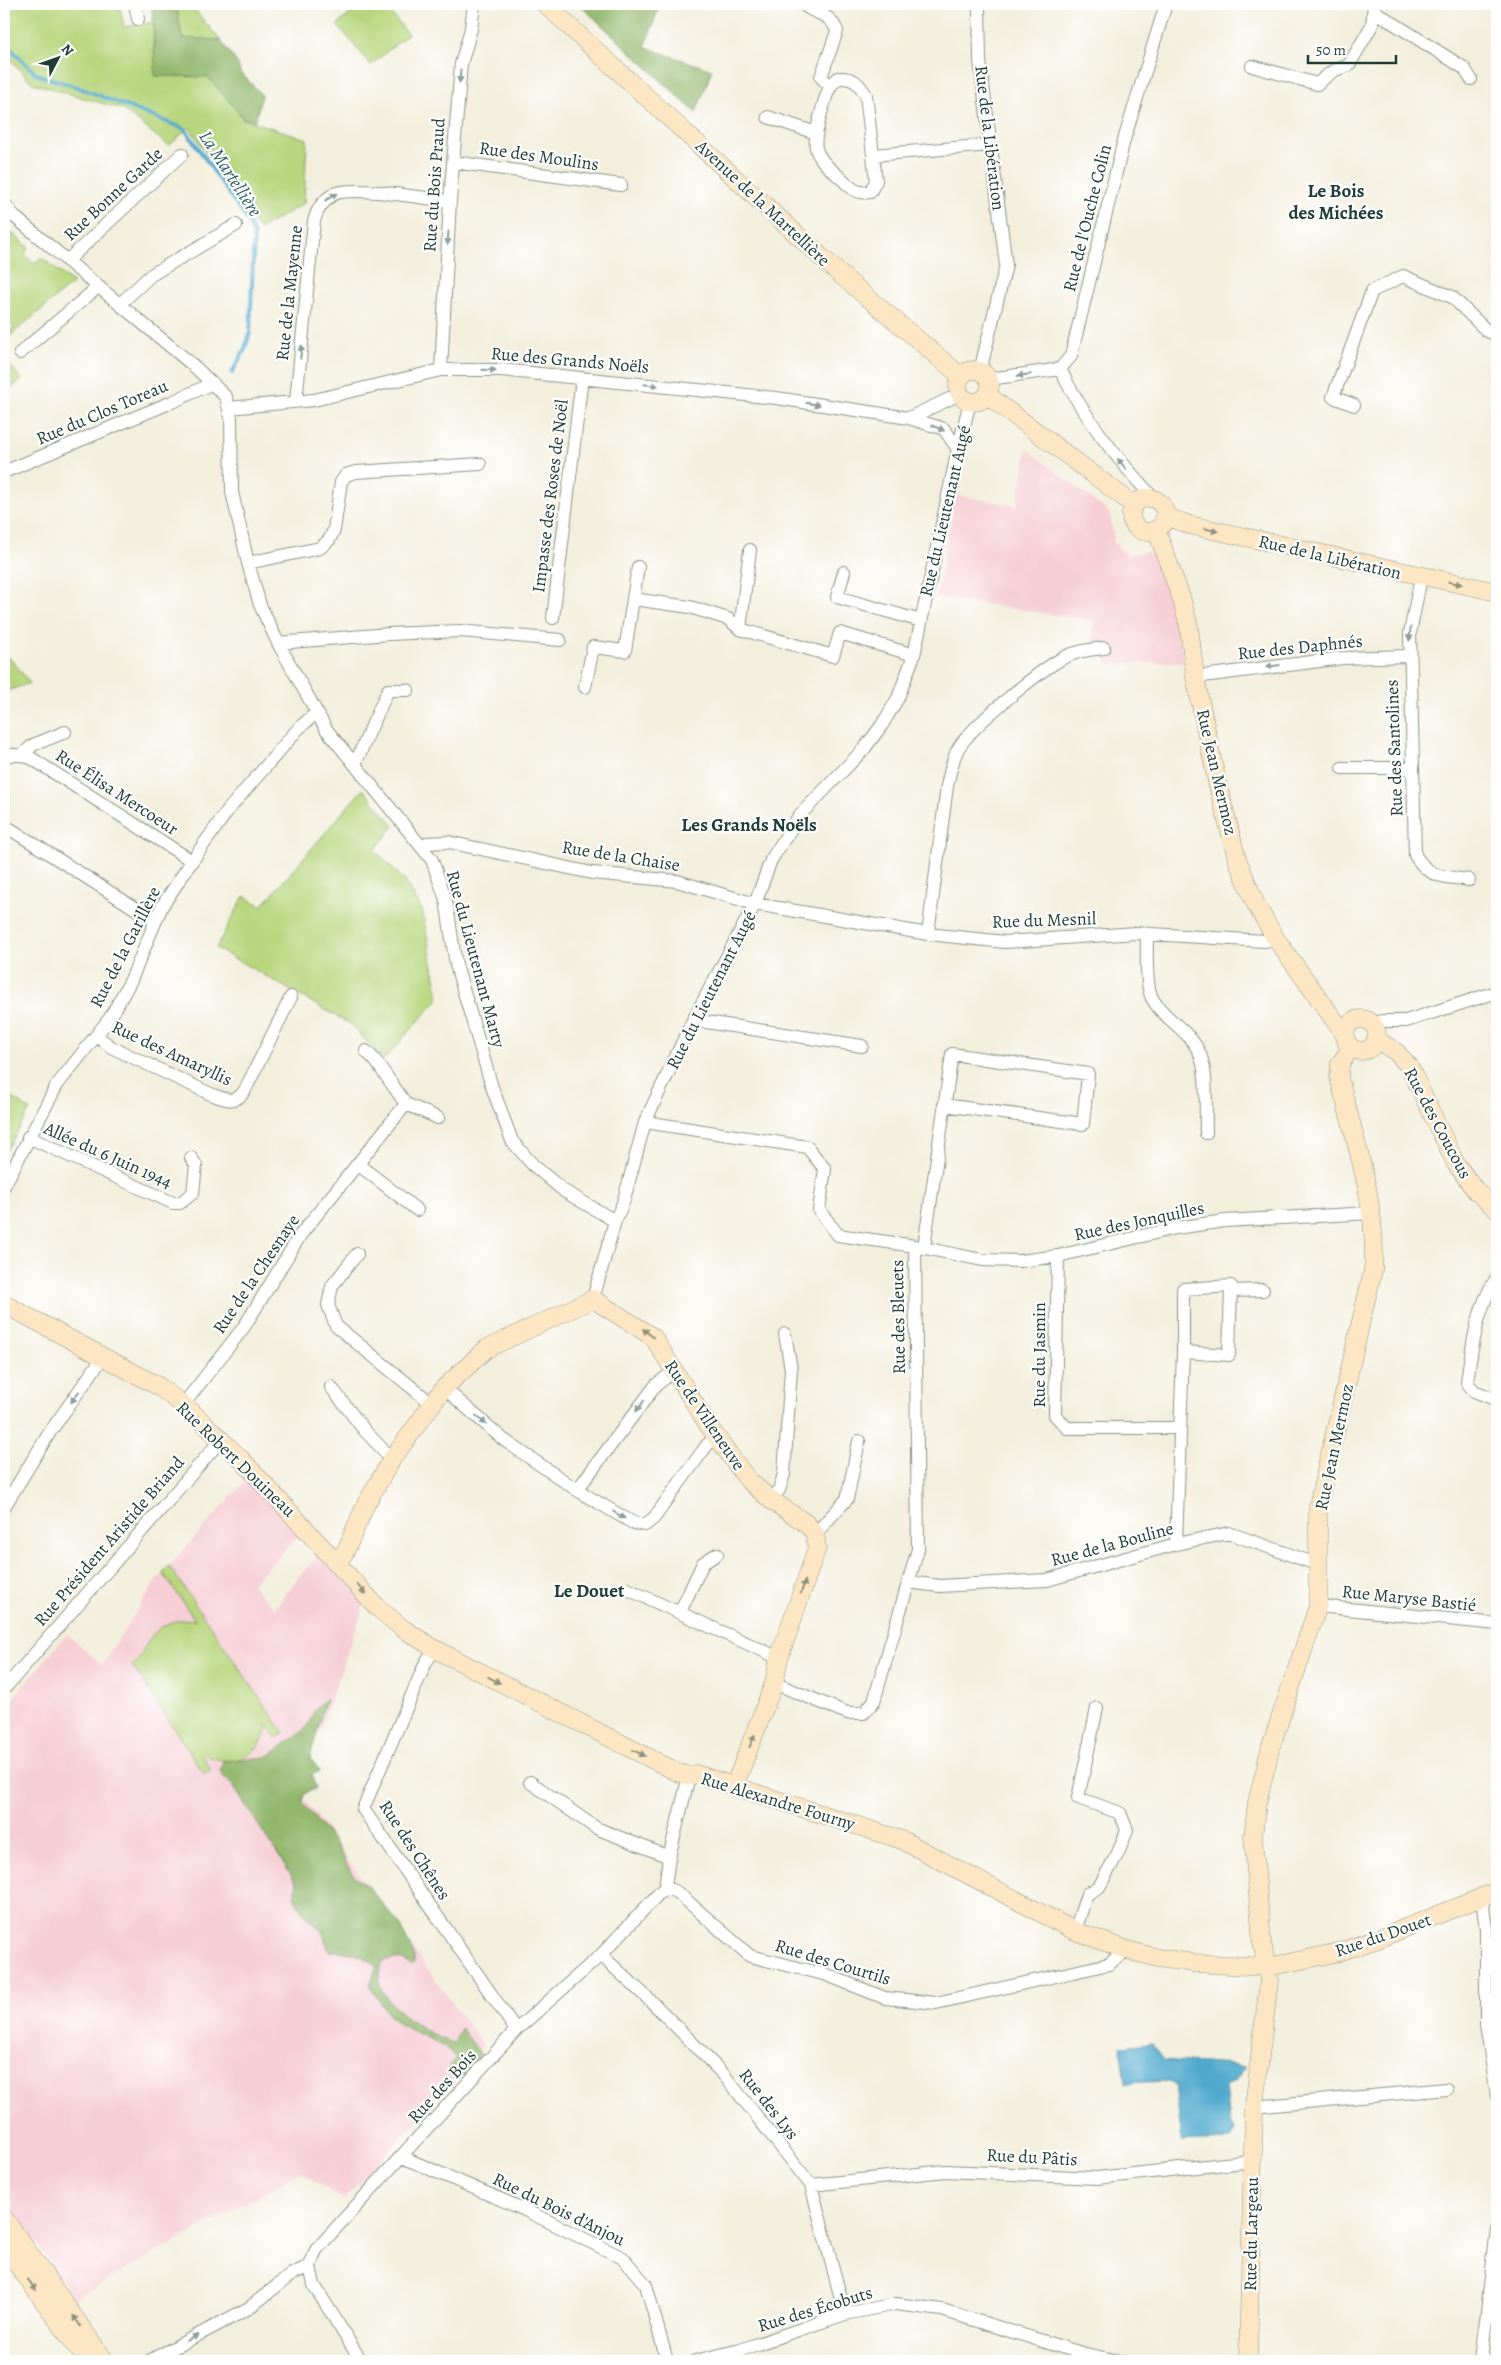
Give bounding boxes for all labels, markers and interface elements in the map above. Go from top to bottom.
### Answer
north arrow [32,32,82,82]
scale bar [1308,32,1396,64]
text: N [57,40,78,60]
text: 50 m [1316,40,1346,60]
street label: Rue de la Libération [969,64,1011,212]
one-way arrow [456,68,464,84]
street label: Rue du Bois Praud [417,117,451,253]
water label: La Martellière [193,125,268,222]
street label: Avenue de la Martellière [690,134,835,272]
street label: Rue des Moulins [478,136,600,176]
street label: Rue Bonne Garde [58,142,168,246]
street label: Rue de l'Ouche Colin [1057,142,1117,294]
district label: Le Bois des Michées [1288,178,1384,226]
one-way arrow [324,193,338,202]
street label: Rue de la Mayenne [270,224,308,362]
one-way arrow [443,230,451,246]
street label: Rue des Grands Noëls [490,341,650,379]
one-way arrow [297,344,305,360]
one-way arrow [482,366,498,374]
one-way arrow [1016,371,1032,379]
street label: Rue du Clos Toreau [32,373,172,451]
one-way arrow [643,381,659,389]
street label: Impasse des Roses de Noël [526,397,574,594]
one-way arrow [805,400,821,408]
street label: Rue du Lieutenant Augé [914,423,976,599]
one-way arrow [930,423,945,432]
one-way arrow [1117,458,1128,471]
one-way arrow [1203,526,1218,534]
street label: Rue de la Libération [1256,529,1404,585]
one-way arrow [1447,580,1463,588]
one-way arrow [1406,626,1414,642]
street label: Rue des Daphnés [1236,628,1364,666]
one-way arrow [1265,662,1281,670]
street label: Rue des Santolines [1380,679,1408,817]
street label: Rue Jean Mermoz [1191,706,1243,838]
street label: Rue Élisa Mercoeur [51,743,183,841]
district label: Les Grands Noëls [681,812,817,838]
street label: Rue de la Chaise [560,835,682,877]
street label: Rue du Lieutenant Marty [441,868,511,1051]
street label: Rue de la Garillère [84,882,166,1012]
street label: Rue du Lieutenant Augé [660,906,762,1074]
street label: Rue du Mesnil [991,906,1097,934]
street label: Rue des Amaryllis [108,1015,236,1091]
street label: Rue des Coucous [1398,1063,1478,1183]
street label: Allée du 6 Juin 1944 [39,1116,176,1194]
street label: Rue des Jonquilles [1072,1195,1206,1247]
street label: Rue de la Chesnaye [207,1210,305,1338]
street label: Rue des Bleuets [885,1260,911,1374]
street label: Rue du Jasmin [1027,1302,1051,1408]
one-way arrow [642,1328,655,1339]
street label: Rue de Villeneuve [659,1355,751,1475]
street label: Rue Jean Mermoz [1309,1381,1359,1513]
one-way arrow [70,1390,80,1404]
street label: Rue Robert Douineau [171,1396,301,1522]
one-way arrow [635,1399,645,1413]
one-way arrow [474,1414,487,1425]
street label: Rue Président Aristide Briand [28,1451,190,1631]
one-way arrow [613,1510,626,1519]
street label: Rue de la Bouline [1048,1516,1176,1572]
district label: Le Douet [554,1578,625,1604]
street label: Rue Maryse Bastié [1341,1579,1477,1617]
one-way arrow [800,1580,807,1595]
one-way arrow [356,1582,367,1595]
one-way arrow [486,1676,501,1684]
one-way arrow [748,1734,756,1748]
one-way arrow [632,1750,646,1758]
street label: Rue Alexandre Fourny [698,1766,859,1836]
street label: Rue des Chênes [374,1795,456,1905]
street label: Rue du Douet [1332,1907,1434,1963]
street label: Rue des Courtils [772,1933,894,1991]
street label: Rue des Bois [402,2044,482,2128]
street label: Rue des Lys [734,2063,804,2145]
street label: Rue du Pâtis [986,2143,1078,2171]
street label: Rue du Bois d'Anjou [489,2167,629,2252]
street label: Rue du Largeau [1238,2176,1264,2291]
one-way arrow [27,2278,37,2292]
street label: Rue des Écobuts [755,2280,875,2338]
one-way arrow [72,2315,82,2328]
one-way arrow [185,2334,199,2343]

